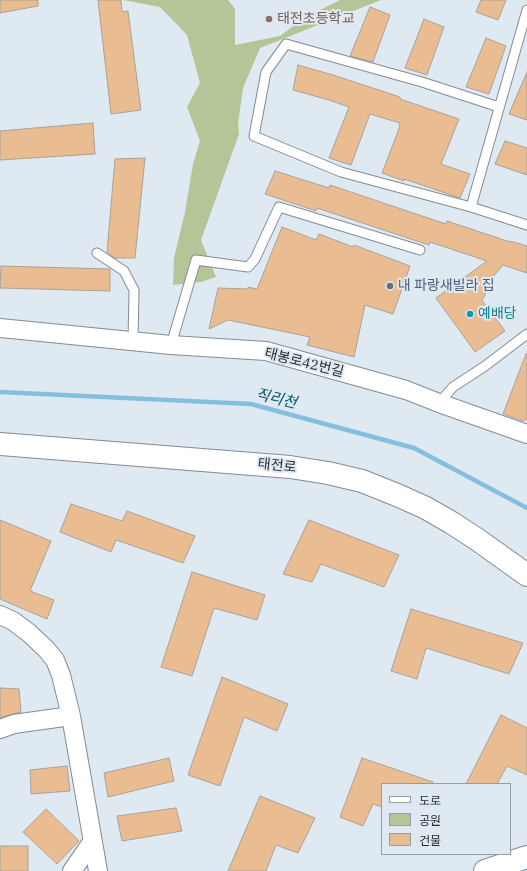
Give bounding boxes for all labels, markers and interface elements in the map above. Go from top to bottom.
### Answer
place label: 태전초등학교 [277,11,354,27]
marker: 태전초등학교 [264,14,274,24]
place label: 내 파랑새빌라 집 [398,278,495,294]
marker: 내 파랑새빌라 집 [385,281,395,291]
place label: 예배당 [478,306,517,322]
marker: 예배당 [465,309,475,319]
street label: 태봉로42번길 [263,345,345,381]
water label: 직리천 [254,385,298,413]
street label: 태전로 [257,456,297,476]
legend [381,783,511,855]
text: 도로 [419,793,441,808]
text: 공원 [419,813,441,828]
text: 건물 [419,833,441,848]

